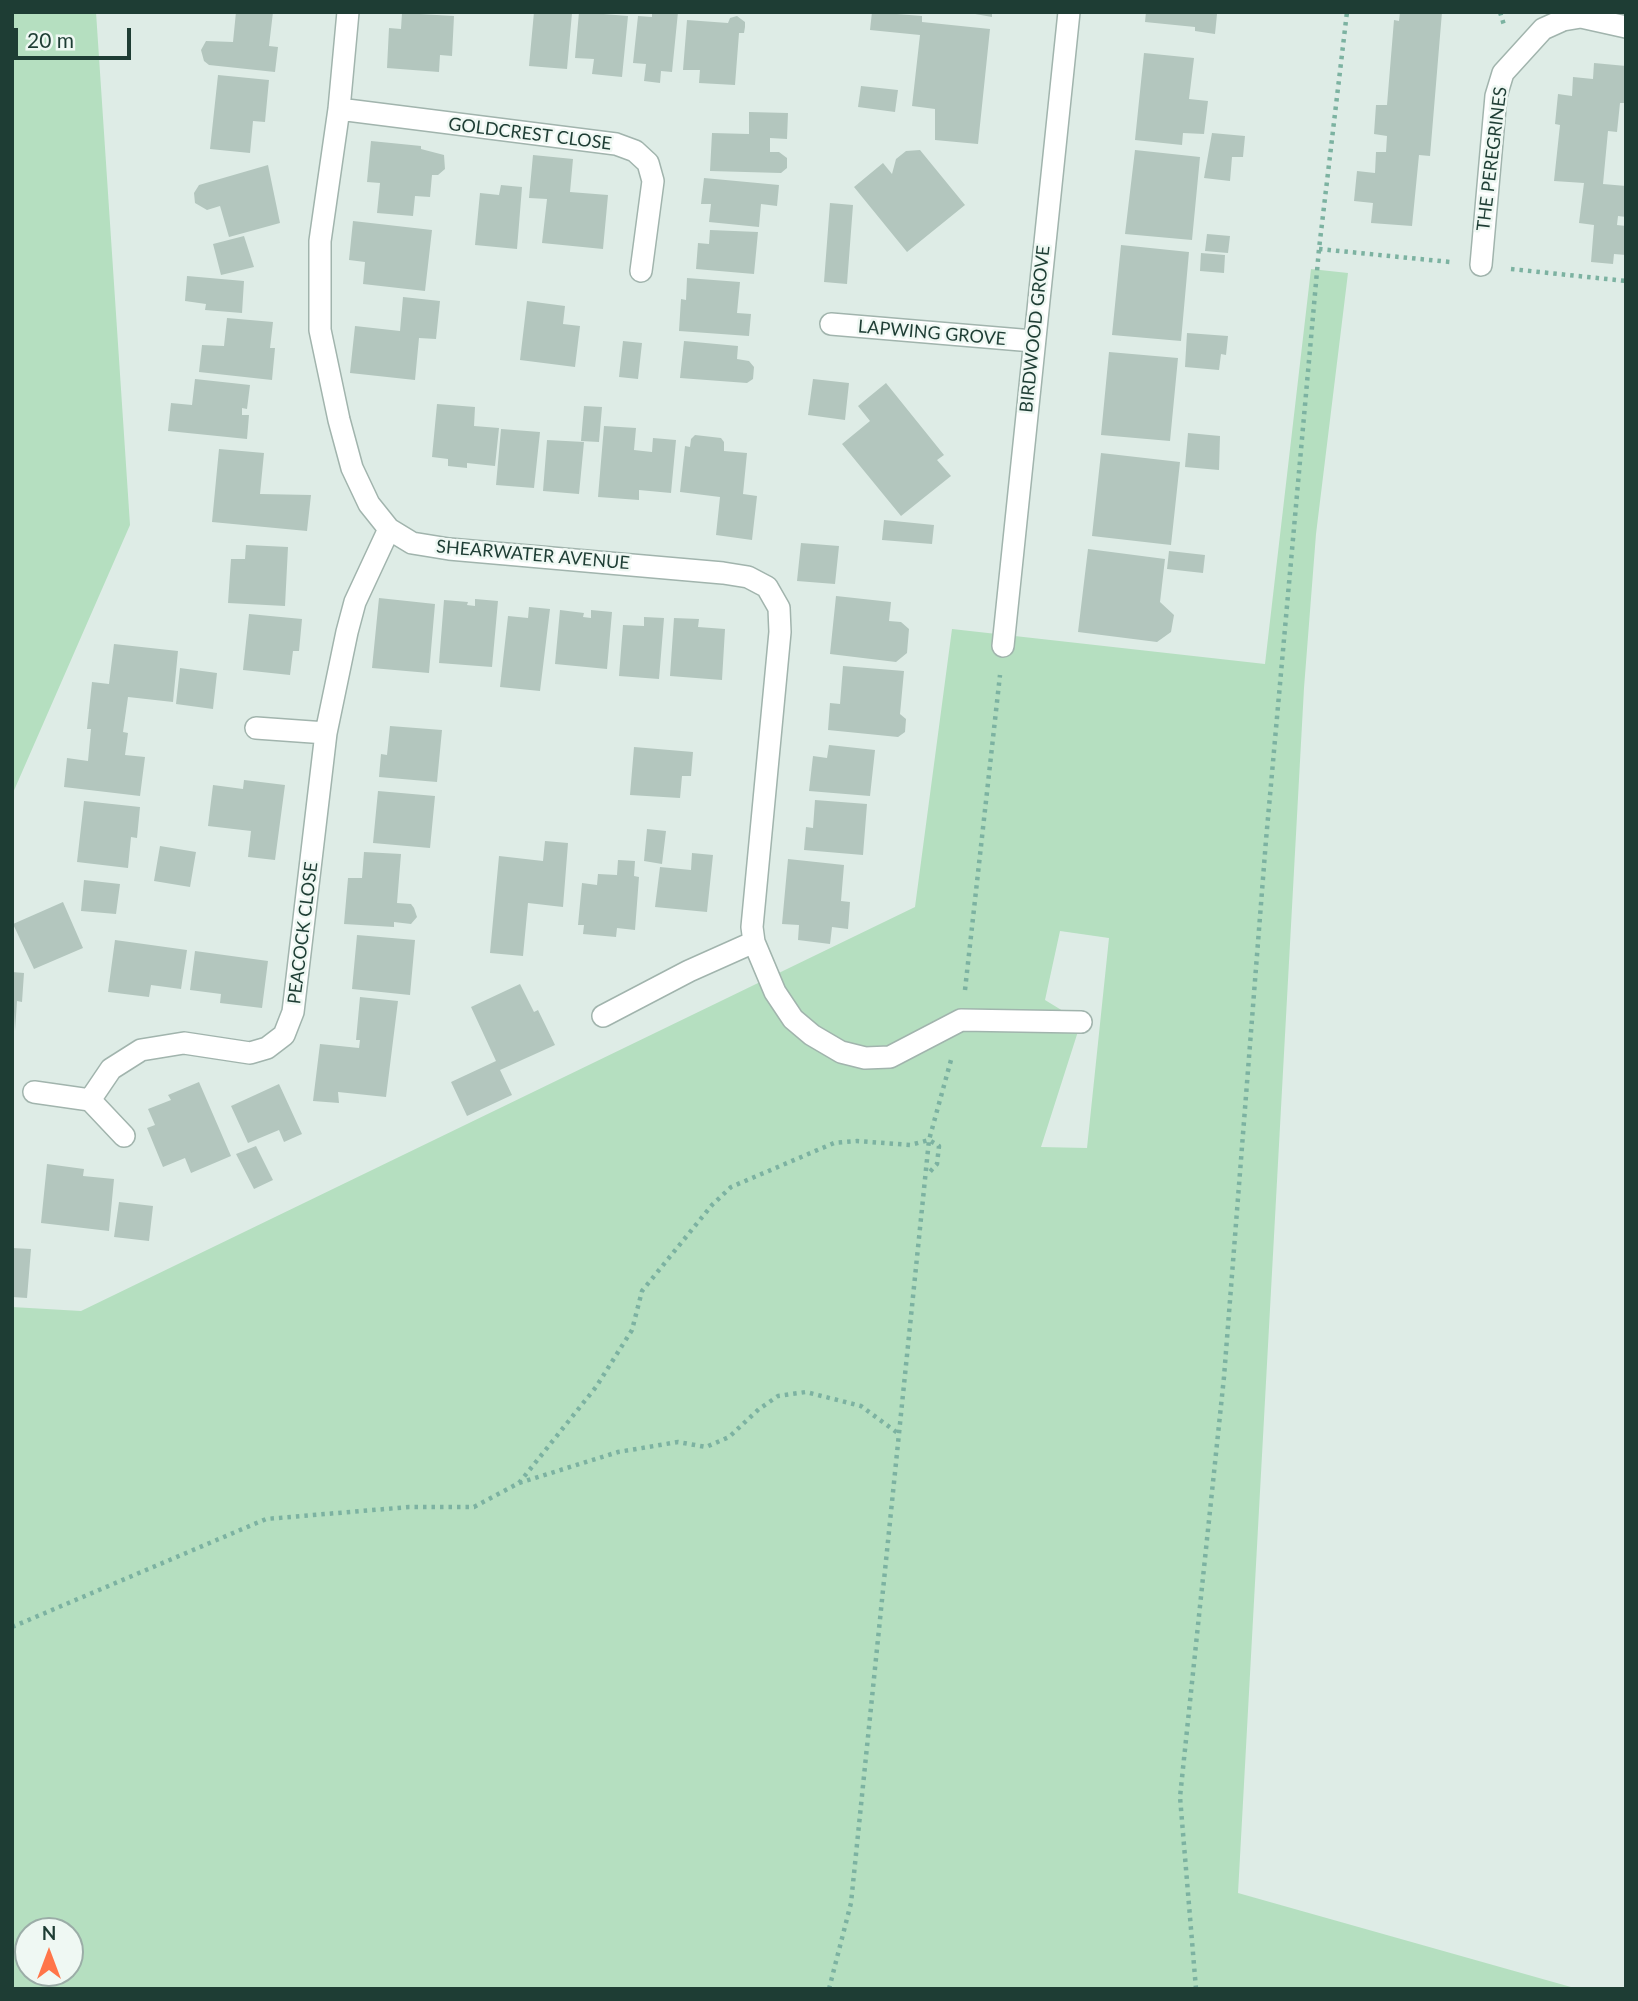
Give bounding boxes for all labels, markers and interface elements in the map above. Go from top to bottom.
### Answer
scale bar [18,14,135,58]
text: 20 m [27,27,74,52]
street label: THE PEREGRINES [1472,86,1512,232]
street label: GOLDCREST CLOSE [447,113,613,155]
street label: BIRDWOOD GROVE [1015,244,1055,414]
street label: LAPWING GROVE [857,316,1007,350]
street label: SHEARWATER AVENUE [435,536,631,574]
street label: PEACOCK CLOSE [284,861,322,1005]
north arrow [14,1917,84,1987]
text: N [42,1921,56,1944]

